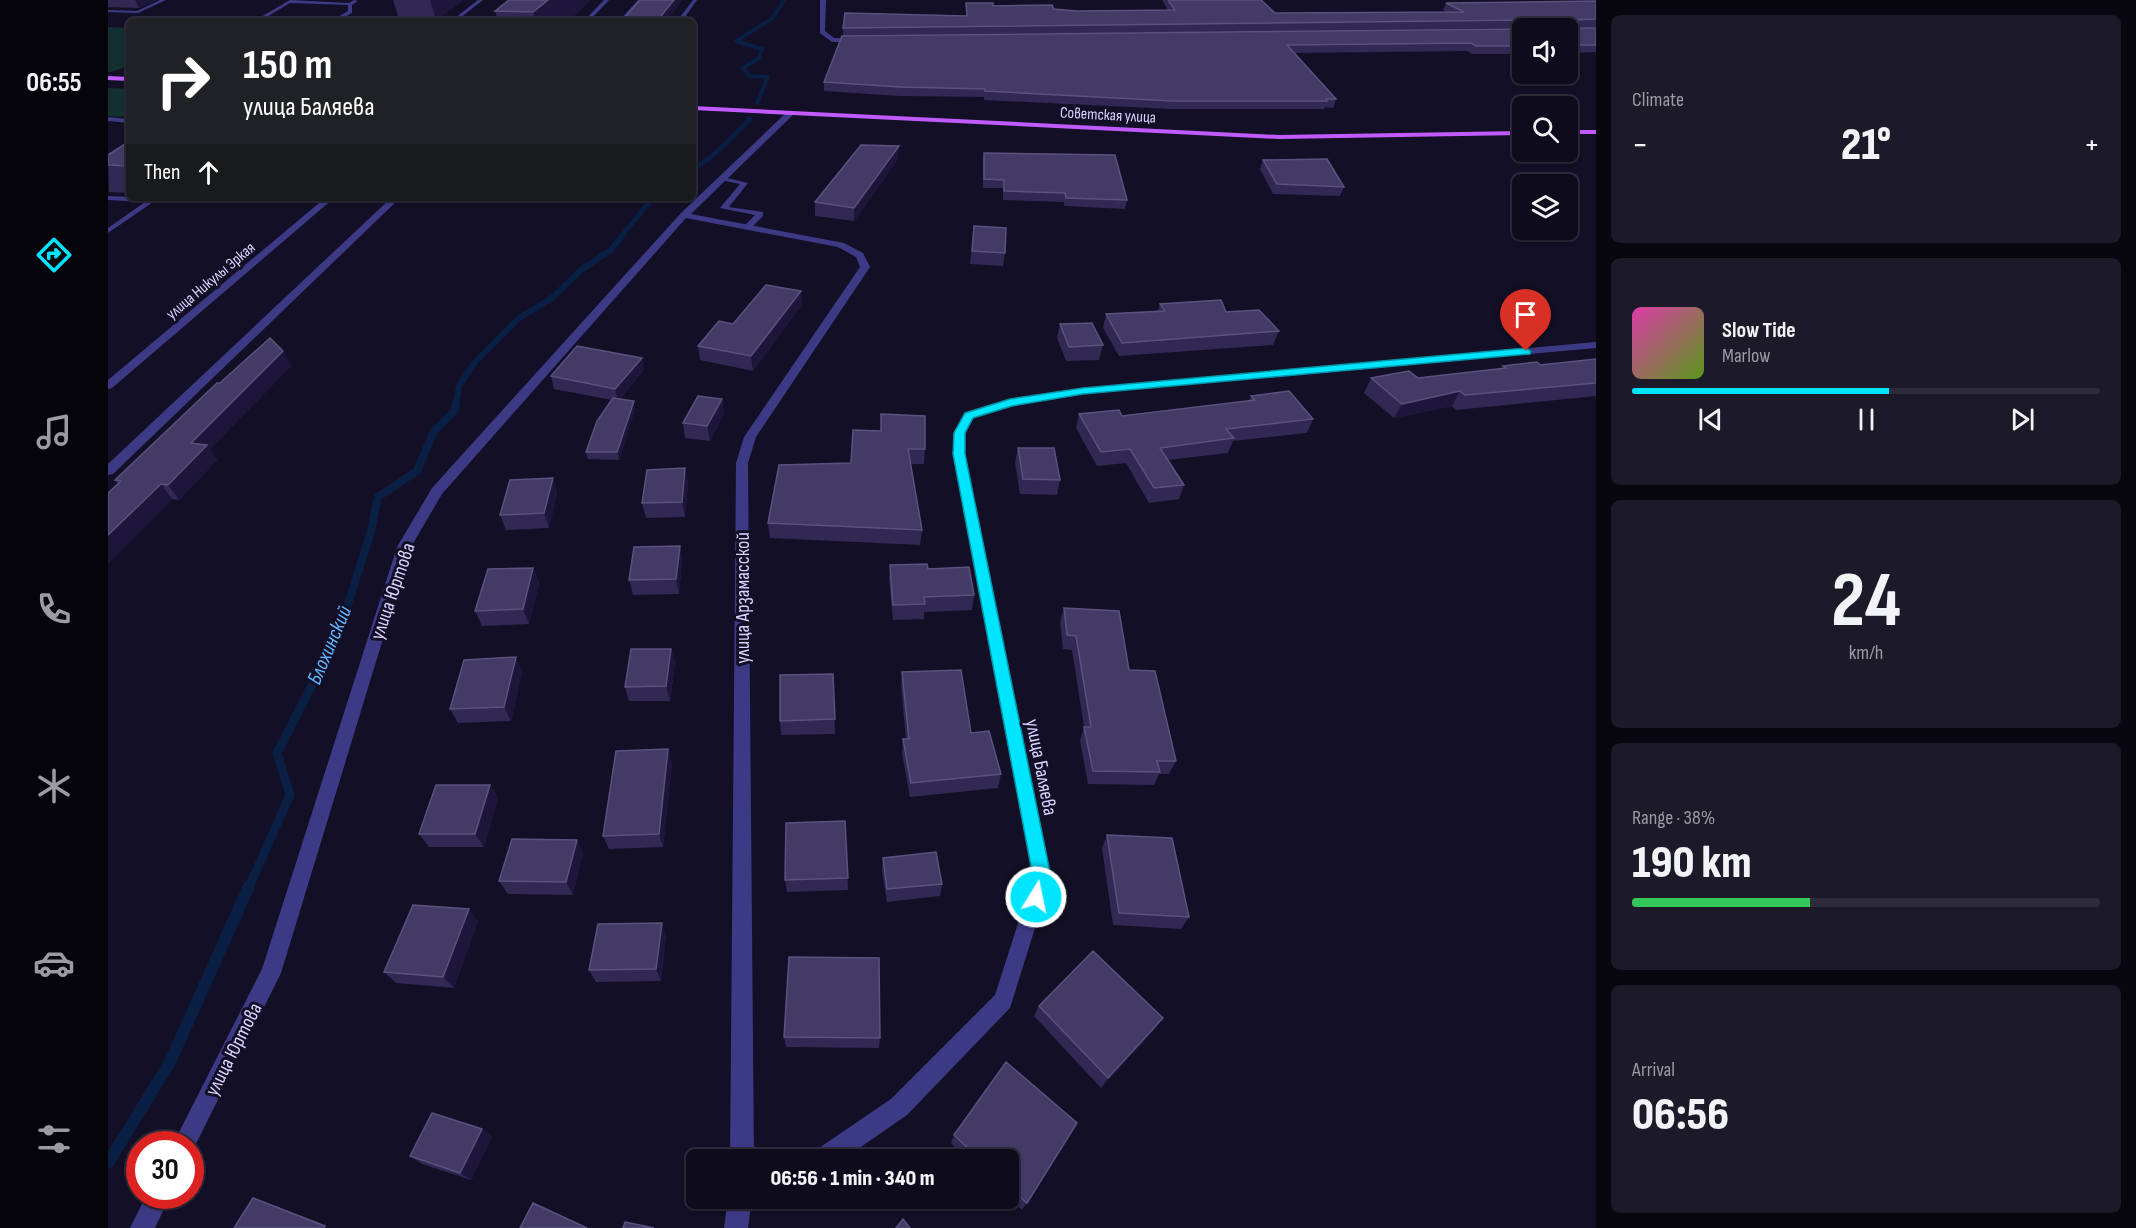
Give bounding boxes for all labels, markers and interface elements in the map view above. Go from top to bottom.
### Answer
map controls [1512,18,1578,240]
button: sound [1512,18,1578,84]
text: 150 m [243,40,332,91]
icon: right [144,42,222,120]
text: 06:55 [26,67,82,99]
text: Climate [1632,88,1684,112]
text: улица Баляева [243,91,375,123]
button: search [1512,96,1578,162]
street label: Советская улица [1059,103,1156,128]
text: 21° [1841,118,1891,173]
text: − [1632,125,1648,165]
text: + [2084,125,2100,165]
icon: ahead [192,156,225,189]
text: Then [144,159,180,186]
button: layers [1512,174,1578,240]
icon: directions [33,234,75,276]
street label: улица Никулы Эркая [163,238,259,324]
pin [1500,289,1551,351]
icon: arrive [1509,298,1542,331]
text: Slow Tide [1722,317,1796,344]
text: Marlow [1722,344,1770,368]
icon: previous [1694,403,1727,436]
icon: pause [1850,403,1883,436]
icon: next [2006,403,2039,436]
icon: music [33,411,75,453]
street label: улица Арзамасской [731,532,755,664]
street label: улица Юртова [365,540,421,643]
text: 24 [1831,555,1901,648]
icon: phone [33,588,75,630]
water label: Блохинский [302,602,357,688]
text: km/h [1849,641,1883,665]
street label: улица Баляева [1020,717,1062,817]
icon: climate [33,765,75,807]
text: Range · 38% [1632,806,1715,830]
text: 190 km [1632,836,1752,891]
position arrow [1004,865,1068,929]
icon: car [33,942,75,984]
street label: улица Юртова [200,999,268,1100]
text: Arrival [1632,1058,1675,1082]
text: 06:56 [1632,1088,1729,1143]
icon: filters [33,1118,75,1160]
speed limit sign: 30 [126,1131,204,1209]
text: 06:56 · 1 min · 340 m [771,1165,934,1192]

